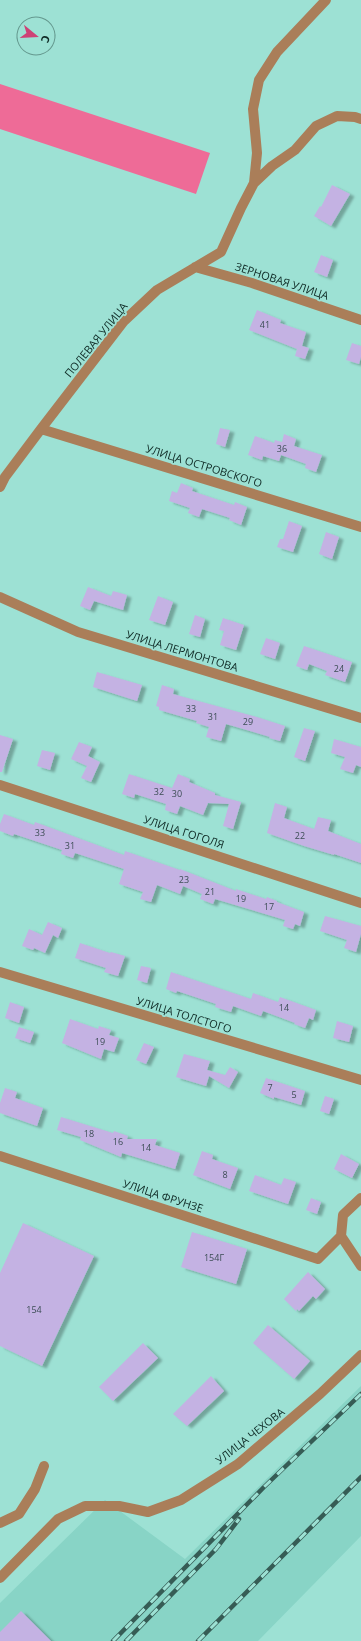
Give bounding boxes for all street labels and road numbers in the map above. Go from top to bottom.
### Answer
street label: ЗЕРНОВАЯ УЛИЦА [233,258,331,303]
street label: ПОЛЕВАЯ УЛИЦА [61,299,130,380]
street label: УЛИЦА ОСТРОВСКОГО [144,441,264,490]
street label: УЛИЦА ЛЕРМОНТОВА [124,626,240,675]
street label: УЛИЦА ГОГОЛЯ [142,811,226,852]
street label: УЛИЦА ТОЛСТОГО [135,993,234,1036]
street label: УЛИЦА ФРУНЗЕ [121,1175,205,1216]
street label: УЛИЦА ЧЕХОВА [212,1404,287,1467]

